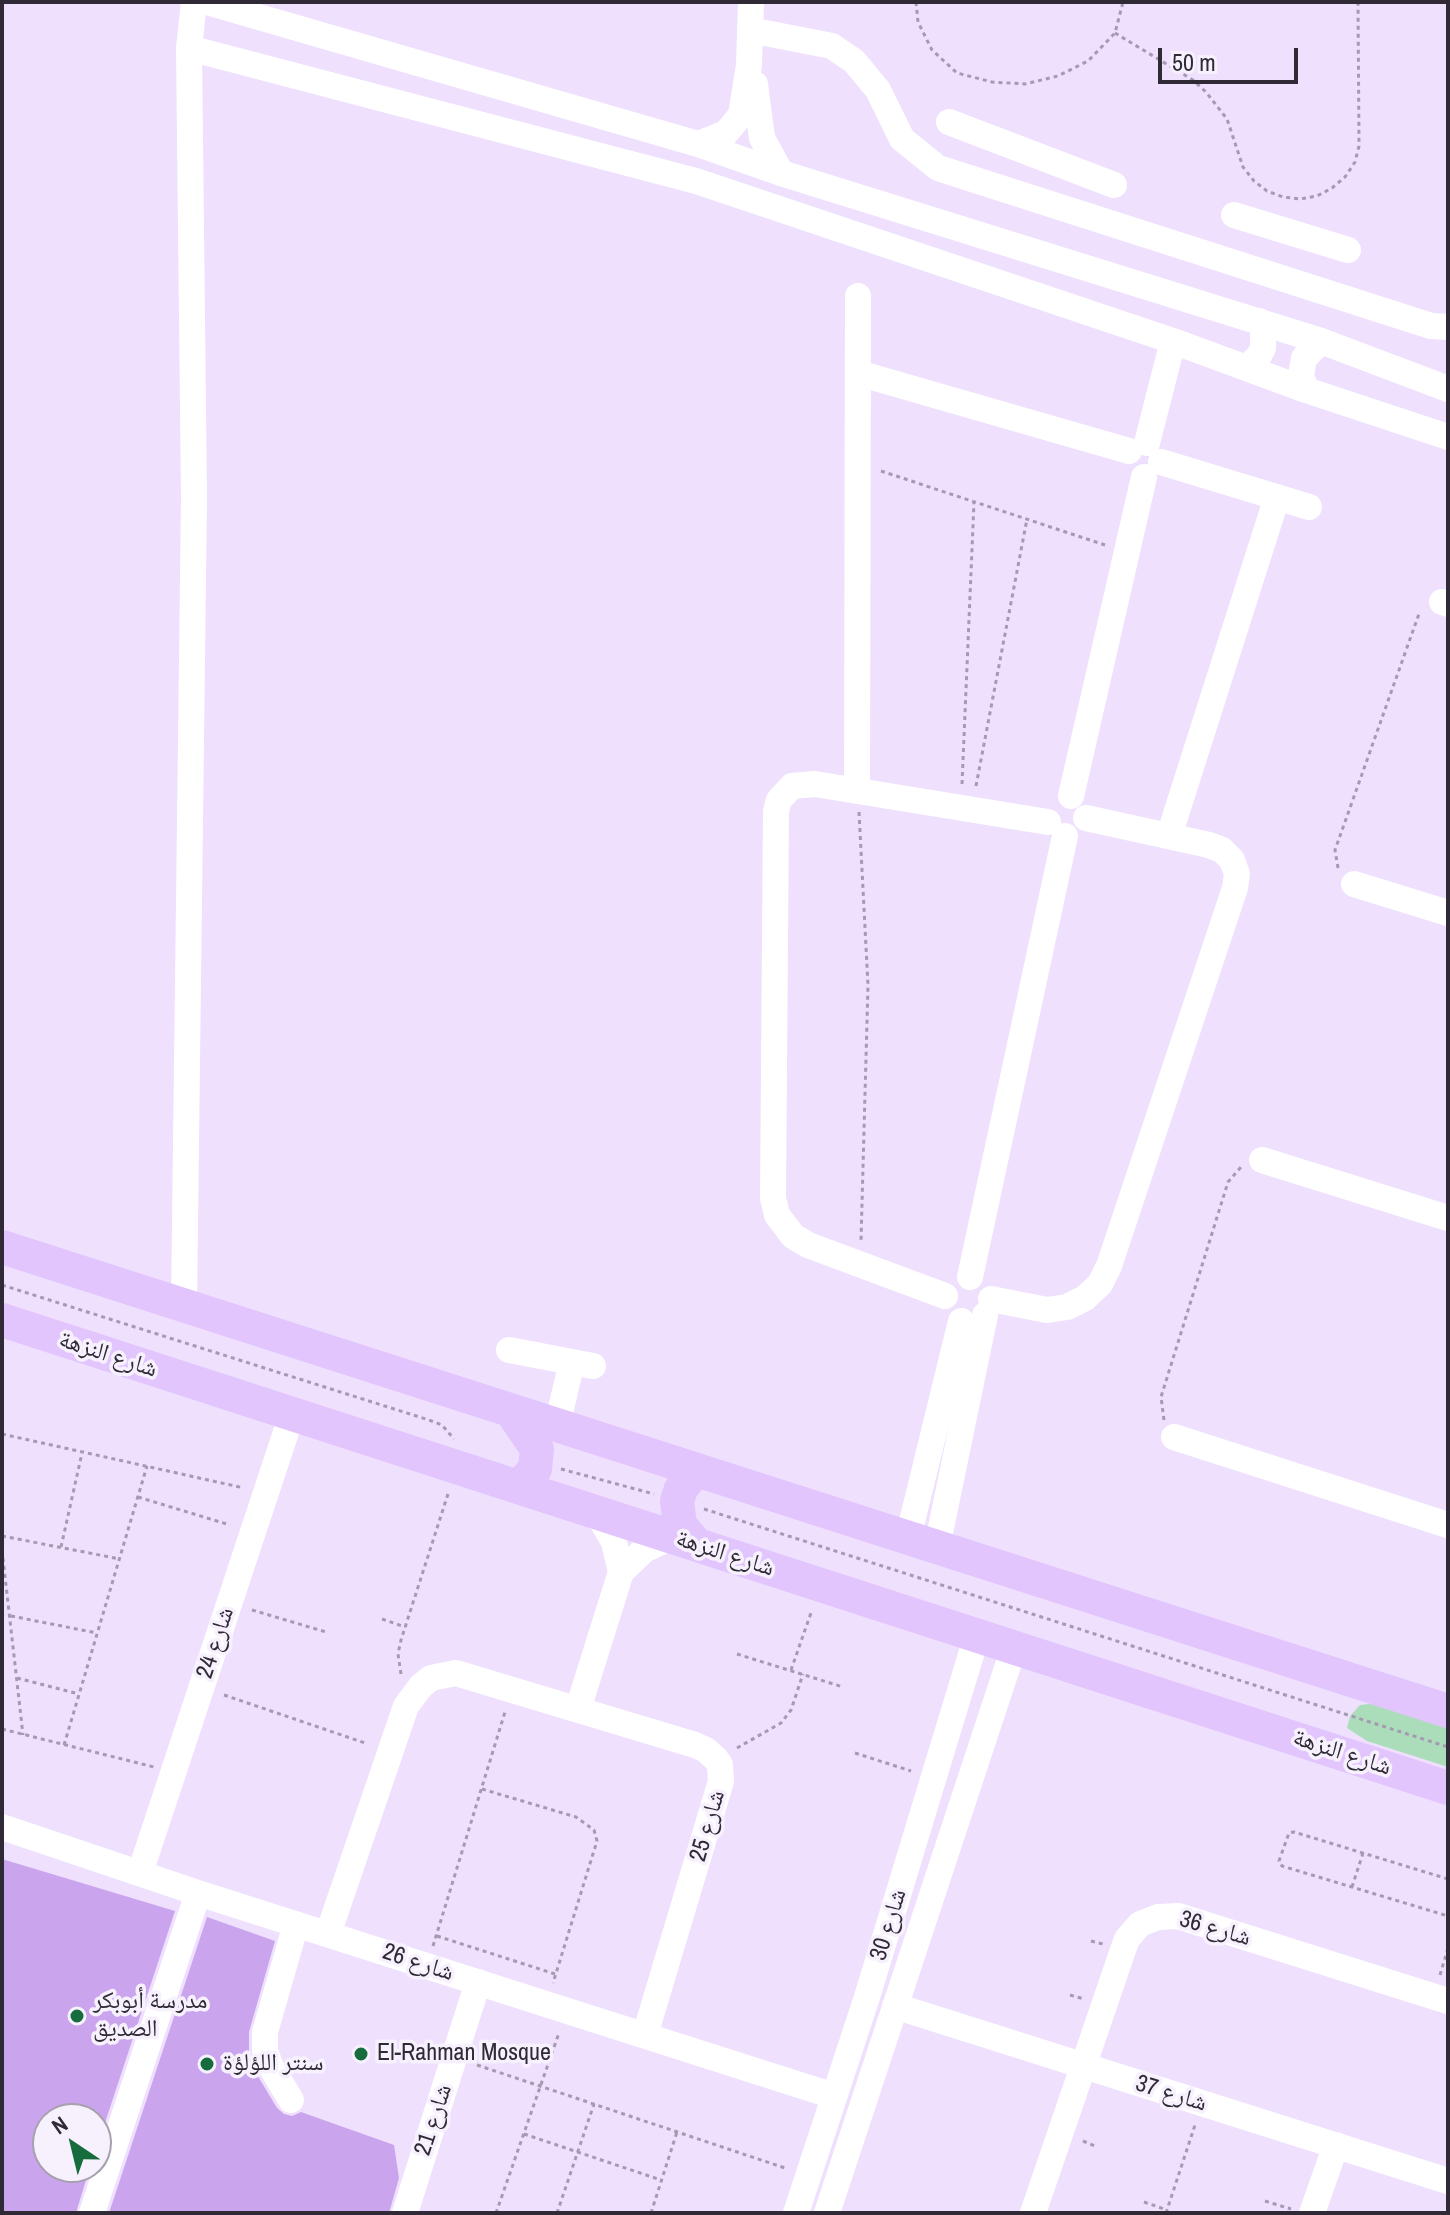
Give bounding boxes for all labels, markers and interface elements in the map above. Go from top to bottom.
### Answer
scale bar [1162,32,1302,82]
text: 50 m [1172,46,1216,78]
street label: شارع النزهة [55,1326,161,1384]
street label: شارع النزهة [672,1525,778,1583]
street label: شارع 24 [191,1604,241,1682]
street label: شارع النزهة [1289,1724,1395,1782]
street label: شارع 25 [684,1787,732,1865]
street label: شارع 30 [865,1886,913,1964]
street label: شارع 36 [1176,1905,1254,1953]
street label: شارع 26 [379,1938,457,1988]
place label: مدرسة أبوبكر الصديق [93,1988,208,2044]
marker: مدرسة أبوبكر الصديق [68,2007,86,2025]
place label: El-Rahman Mosque [377,2040,551,2068]
marker: El-Rahman Mosque [352,2045,370,2063]
place label: سنتر اللؤلؤة [223,2050,324,2078]
marker: سنتر اللؤلؤة [198,2055,216,2073]
street label: شارع 37 [1132,2070,1210,2118]
street label: شارع 21 [409,2081,459,2159]
north arrow [32,2103,112,2183]
text: N [45,2109,73,2141]

